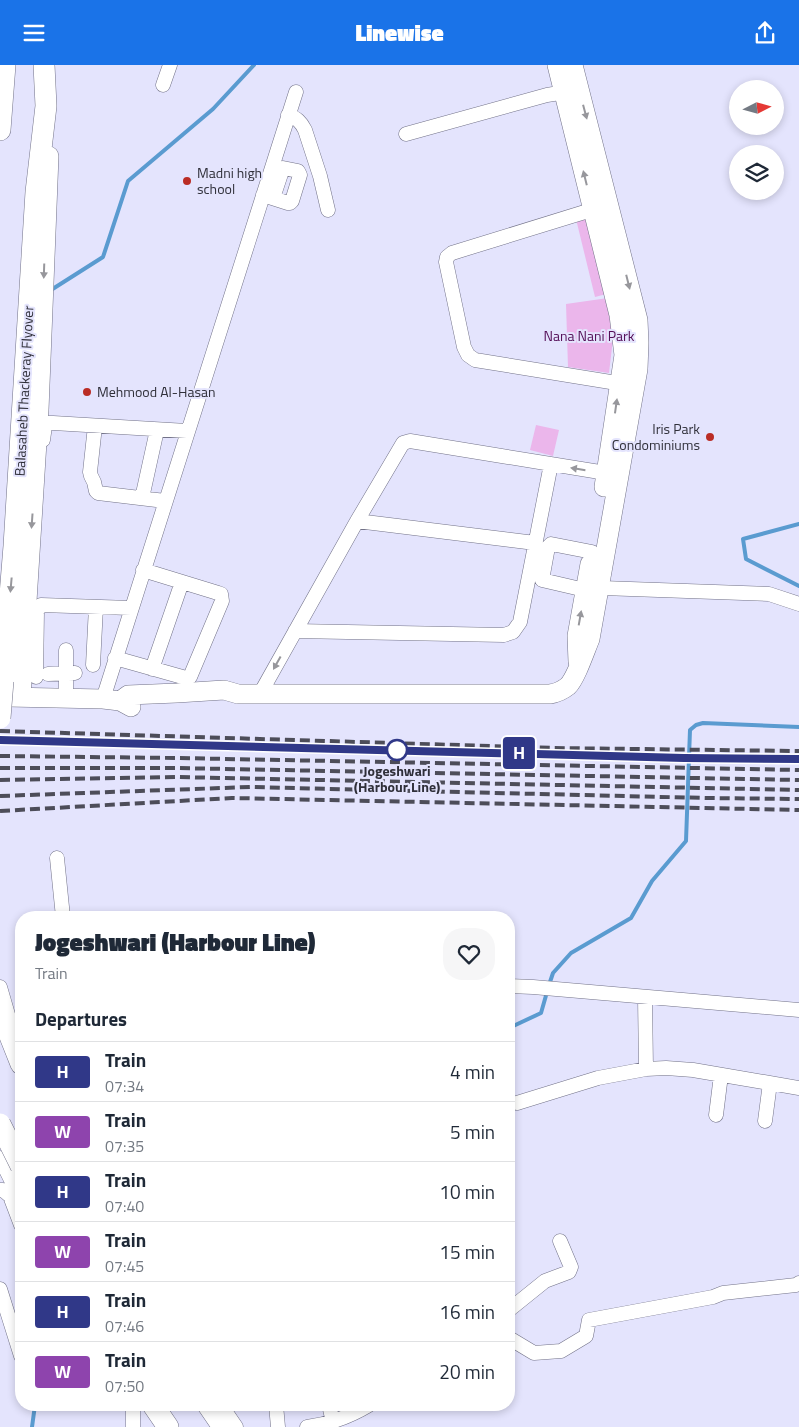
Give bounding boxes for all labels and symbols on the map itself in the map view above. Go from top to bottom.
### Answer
north arrow [729,80,784,135]
one-way arrow [581,105,589,120]
place label: Madni high school [197,162,262,199]
one-way arrow [581,171,589,186]
marker: Madni high school [181,175,193,187]
one-way arrow [40,263,48,279]
one-way arrow [624,274,632,289]
street label: Balasaheb Thackeray Flyover [9,305,38,477]
park label: Nana Nani Park [543,325,635,346]
place label: Mehmood Al-Hasan [97,381,215,402]
marker: Mehmood Al-Hasan [81,386,93,398]
one-way arrow [612,397,620,413]
place label: Iris Park Condominiums [612,418,700,455]
marker: Iris Park Condominiums [704,431,716,443]
one-way arrow [570,464,586,472]
one-way arrow [27,513,35,529]
one-way arrow [7,577,15,593]
one-way arrow [577,609,585,625]
one-way arrow [273,656,282,669]
line badge: H [503,737,535,769]
marker: Jogeshwari (Harbour Line) [386,739,408,761]
place label: Jogeshwari (Harbour Line) [354,760,440,797]

